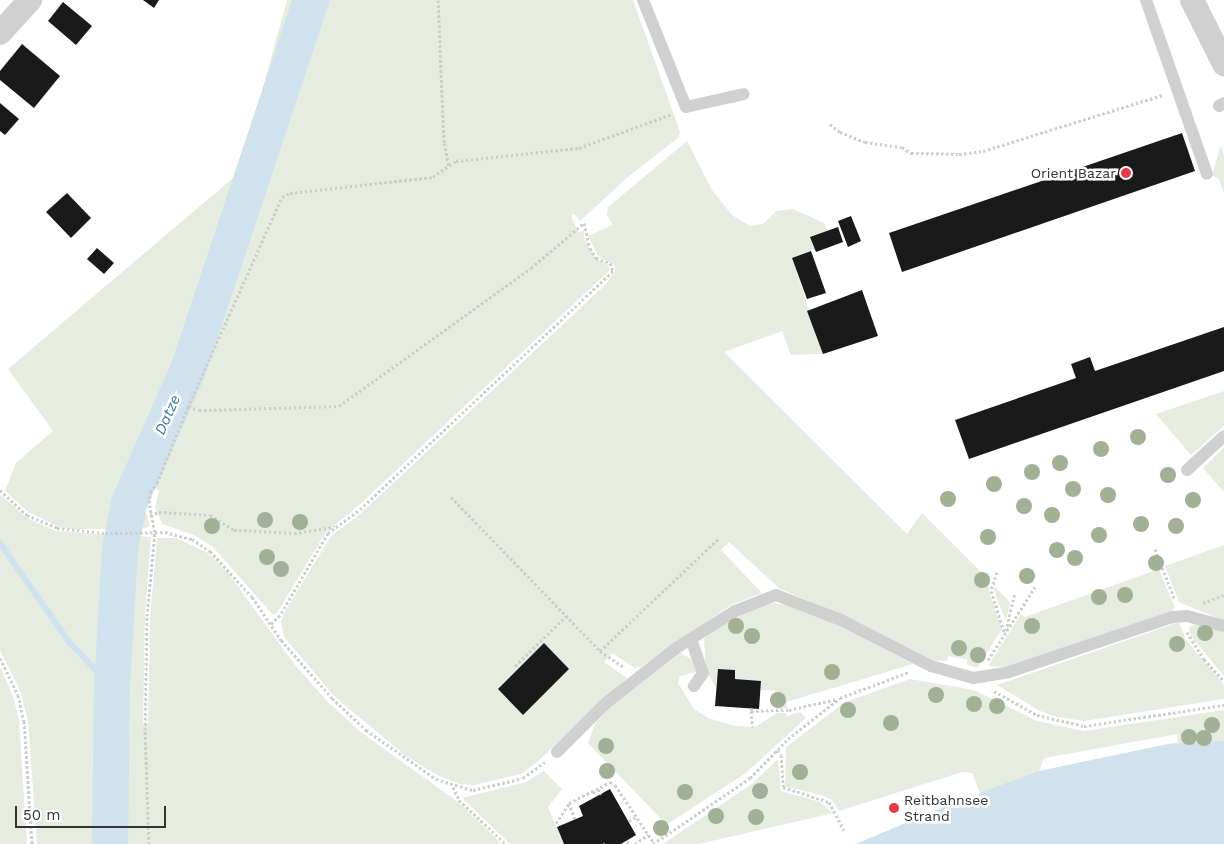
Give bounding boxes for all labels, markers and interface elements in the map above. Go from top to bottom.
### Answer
place label: Orient Bazar [1031,165,1116,181]
marker: Orient Bazar [1120,167,1132,179]
water label: Datze [151,392,185,438]
place label: Reitbahnsee Strand [904,792,988,824]
scale bar [18,796,169,828]
marker: Reitbahnsee Strand [888,802,900,814]
text: 50 m [23,806,60,824]

